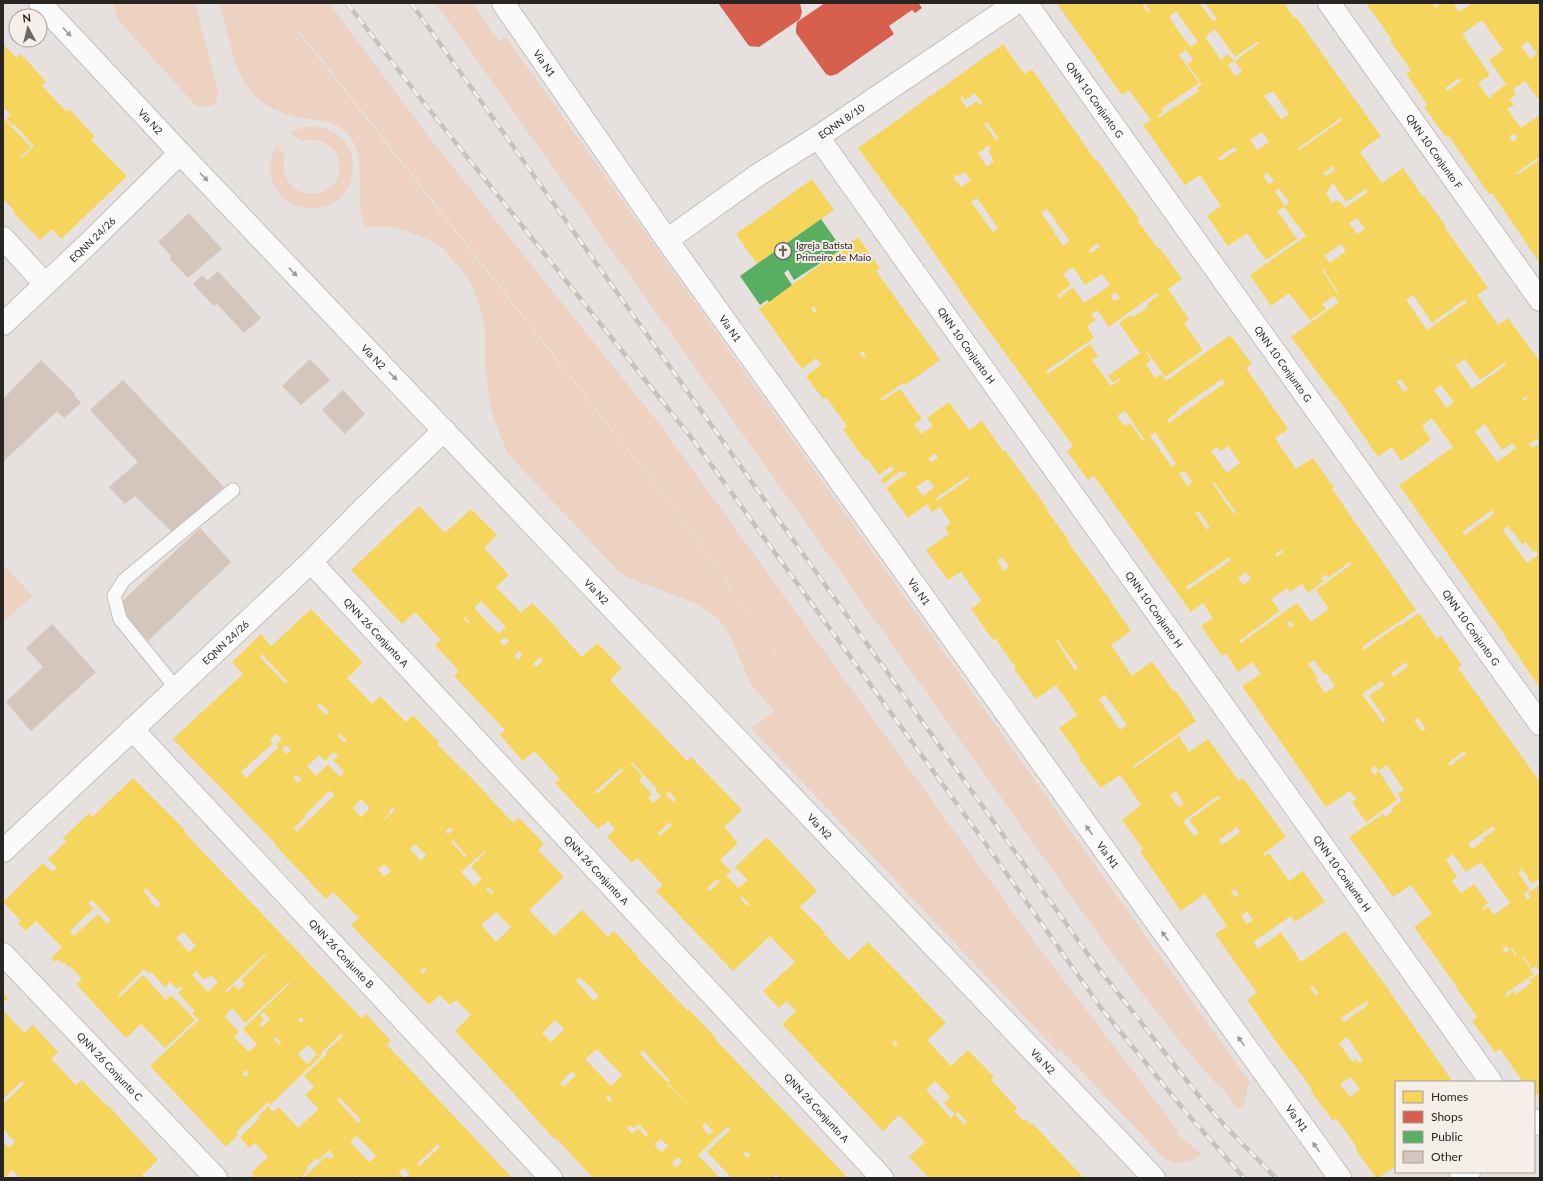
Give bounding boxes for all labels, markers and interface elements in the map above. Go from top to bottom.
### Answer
north arrow [8,8,48,48]
text: N [22,11,32,25]
one-way arrow [62,27,71,36]
street label: Via N1 [531,47,558,79]
street label: QNN 10 Conjunto G [1064,60,1126,140]
street label: EQNN 8/10 [816,101,867,141]
street label: Via N2 [136,106,165,137]
street label: QNN 10 Conjunto F [1404,112,1465,191]
one-way arrow [199,173,208,182]
street label: EQNN 24/26 [67,214,118,264]
place label: Igreja Batista Primeiro de Maio [796,239,871,263]
church icon: Igreja Batista Primeiro de Maio [773,241,793,261]
one-way arrow [289,267,298,277]
street label: QNN 10 Conjunto H [935,305,998,386]
street label: Via N1 [717,313,744,344]
street label: QNN 10 Conjunto G [1252,323,1314,404]
street label: Via N2 [359,341,388,372]
one-way arrow [388,371,398,381]
street label: QNN 10 Conjunto H [1123,569,1186,650]
street label: Via N2 [582,576,611,607]
street label: Via N1 [906,576,933,608]
street label: QNN 10 Conjunto G [1440,587,1502,668]
street label: QNN 26 Conjunto A [341,595,411,670]
street label: EQNN 24/26 [200,618,251,667]
street label: Via N2 [805,811,835,842]
one-way arrow [1085,824,1093,835]
street label: QNN 26 Conjunto A [562,833,632,907]
street label: QNN 10 Conjunto H [1311,833,1374,914]
street label: Via N1 [1095,839,1122,871]
street label: QNN 26 Conjunto B [306,917,376,990]
one-way arrow [1161,930,1169,941]
street label: QNN 26 Conjunto C [74,1030,145,1103]
one-way arrow [1237,1036,1245,1047]
street label: Via N2 [1028,1046,1058,1076]
street label: QNN 26 Conjunto A [782,1071,852,1145]
legend [1395,1081,1535,1173]
text: Homes [1431,1089,1468,1104]
street label: Via N1 [1283,1102,1311,1134]
text: Shops [1431,1109,1463,1124]
text: Public [1431,1129,1463,1144]
one-way arrow [1313,1142,1321,1152]
text: Other [1431,1149,1463,1164]

